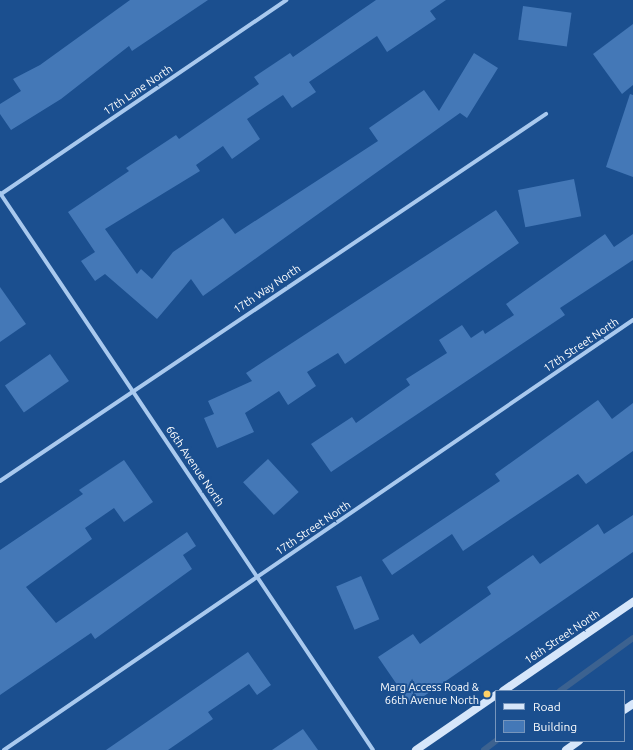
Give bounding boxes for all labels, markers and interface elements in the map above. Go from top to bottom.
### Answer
street label: 17th Lane North [101,62,175,118]
street label: 17th Way North [231,262,303,316]
street label: 17th Street North [541,315,621,375]
street label: 66th Avenue North [163,423,227,509]
street label: 17th Street North [273,498,353,558]
street label: 16th Street North [522,607,602,667]
place label: Marg Access Road & 66th Avenue North [380,681,479,707]
marker: Marg Access Road & 66th Avenue North [482,689,492,699]
legend [495,690,625,742]
text: Road [533,700,561,713]
text: Building [533,720,577,733]

